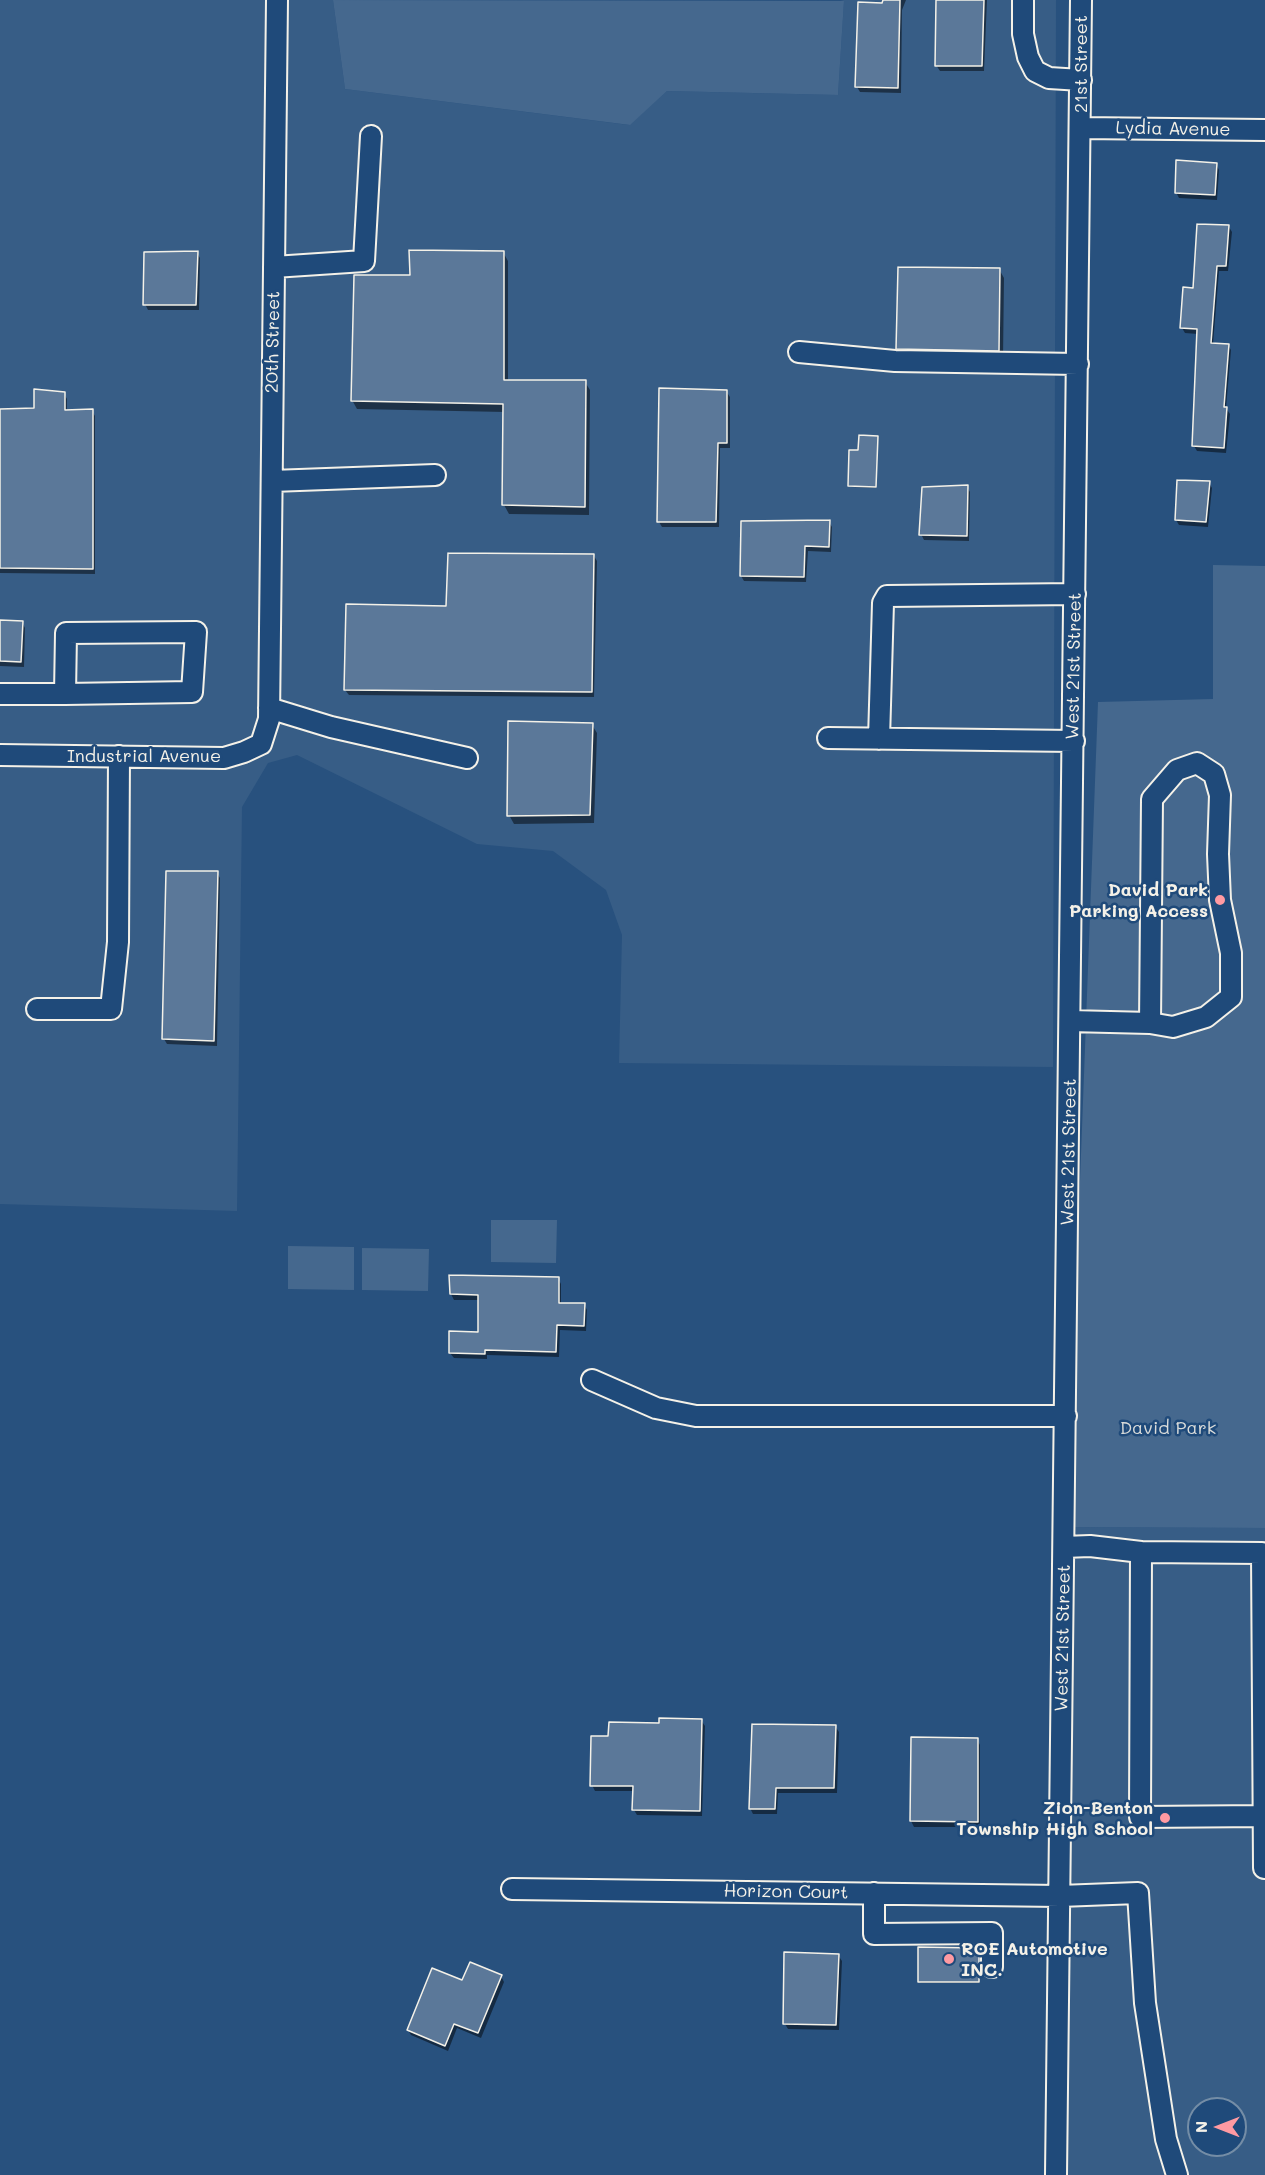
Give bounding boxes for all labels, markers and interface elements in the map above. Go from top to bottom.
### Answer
street label: 21st Street [1070,15,1092,113]
street label: Lydia Avenue [1115,117,1231,141]
street label: 20th Street [261,291,285,393]
street label: West 21st Street [1062,592,1086,740]
street label: Industrial Avenue [67,745,221,767]
place label: David Park Parking Access [1069,879,1208,922]
marker: David Park Parking Access [1213,893,1227,907]
street label: West 21st Street [1057,1078,1081,1226]
park label: David Park [1120,1417,1216,1439]
street label: West 21st Street [1051,1564,1075,1712]
place label: Zion-Benton Township High School [956,1797,1153,1840]
marker: Zion-Benton Township High School [1158,1811,1172,1825]
street label: Horizon Court [723,1880,849,1904]
place label: ROE Automotive INC. [961,1938,1108,1980]
marker: ROE Automotive INC. [942,1952,956,1966]
north arrow [1187,2097,1247,2157]
text: N [1190,2121,1211,2133]

